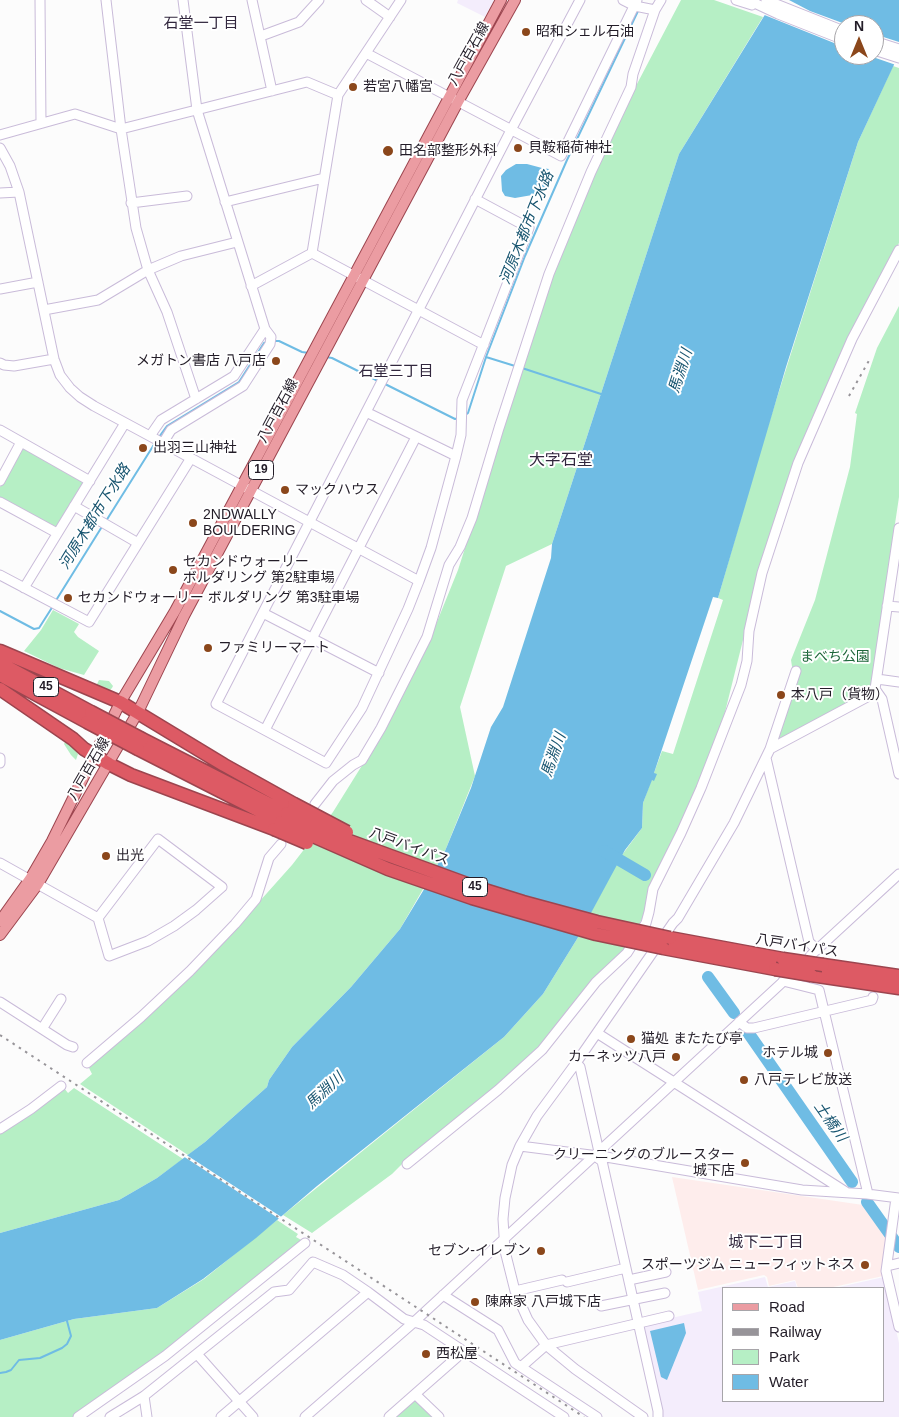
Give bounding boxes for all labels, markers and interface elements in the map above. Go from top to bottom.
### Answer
district label: 石堂一丁目 [164,15,238,33]
north arrow [834,15,884,65]
text: N [854,18,864,34]
street label: 八戸百石線 [445,19,493,89]
place label: 昭和シェル石油 [536,24,634,40]
marker: 昭和シェル石油 [520,26,532,38]
place label: 若宮八幡宮 [363,79,433,95]
marker: 若宮八幡宮 [347,81,359,93]
place label: 貝鞍稲荷神社 [528,140,612,156]
marker: 貝鞍稲荷神社 [512,142,524,154]
place label: 田名部整形外科 [399,143,497,159]
marker: 田名部整形外科 [381,144,395,158]
water label: 河原木都市下水路 [496,169,558,287]
water label: 馬淵川 [665,347,697,395]
place label: メガトン書店 八戸店 [136,353,266,369]
marker: メガトン書店 八戸店 [270,355,282,367]
district label: 石堂三丁目 [359,363,433,381]
street label: 八戸百石線 [254,376,302,446]
place label: 出羽三山神社 [153,440,237,456]
marker: 出羽三山神社 [137,442,149,454]
district label: 大字石堂 [529,451,593,471]
road number: 19 [248,460,274,480]
water label: 河原木都市下水路 [56,461,134,573]
place label: マックハウス [295,482,379,498]
marker: マックハウス [279,484,291,496]
place label: 2NDWALLY BOULDERING [203,507,296,540]
marker: 2NDWALLY BOULDERING [187,517,199,529]
place label: セカンドウォーリー ボルダリング 第2駐車場 [183,554,335,586]
marker: セカンドウォーリー ボルダリング 第2駐車場 [167,564,179,576]
place label: セカンドウォーリー ボルダリング 第3駐車場 [78,590,360,606]
marker: セカンドウォーリー ボルダリング 第3駐車場 [62,592,74,604]
place label: ファミリーマート [218,640,330,656]
marker: ファミリーマート [202,642,214,654]
park label: まべち公園 [800,649,870,665]
road number: 45 [34,678,58,696]
place label: 本八戸（貨物） [791,687,889,703]
marker: 本八戸（貨物） [775,689,787,701]
water label: 馬淵川 [538,731,570,779]
street label: 八戸百石線 [64,734,114,804]
street label: 八戸バイパス [367,825,451,869]
place label: 出光 [116,848,144,864]
marker: 出光 [100,850,112,862]
road number: 45 [462,878,488,896]
street label: 八戸バイパス [754,931,840,961]
place label: 猫処 またたび亭 [641,1031,743,1047]
marker: 猫処 またたび亭 [625,1033,637,1045]
place label: ホテル城 [762,1045,818,1061]
marker: ホテル城 [822,1047,834,1059]
place label: カーネッツ八戸 [568,1049,666,1065]
marker: カーネッツ八戸 [670,1051,682,1063]
water label: 馬淵川 [302,1069,348,1113]
place label: 八戸テレビ放送 [754,1072,852,1088]
marker: 八戸テレビ放送 [738,1074,750,1086]
water label: 土橋川 [810,1098,850,1146]
place label: クリーニングのブルースター 城下店 [553,1147,735,1180]
marker: クリーニングのブルースター 城下店 [739,1157,751,1169]
district label: 城下二丁目 [729,1234,803,1252]
place label: セブン-イレブン [428,1243,531,1259]
marker: セブン-イレブン [535,1245,547,1257]
place label: スポーツジム ニューフィットネス [641,1257,855,1273]
marker: スポーツジム ニューフィットネス [859,1259,871,1271]
legend [722,1287,884,1402]
place label: 陳麻家 八戸城下店 [485,1294,601,1310]
marker: 陳麻家 八戸城下店 [469,1296,481,1308]
text: Road [769,1298,805,1315]
text: Railway [769,1323,822,1340]
place label: 西松屋 [436,1346,478,1362]
marker: 西松屋 [420,1348,432,1360]
text: Park [769,1348,800,1365]
text: Water [769,1373,808,1390]

